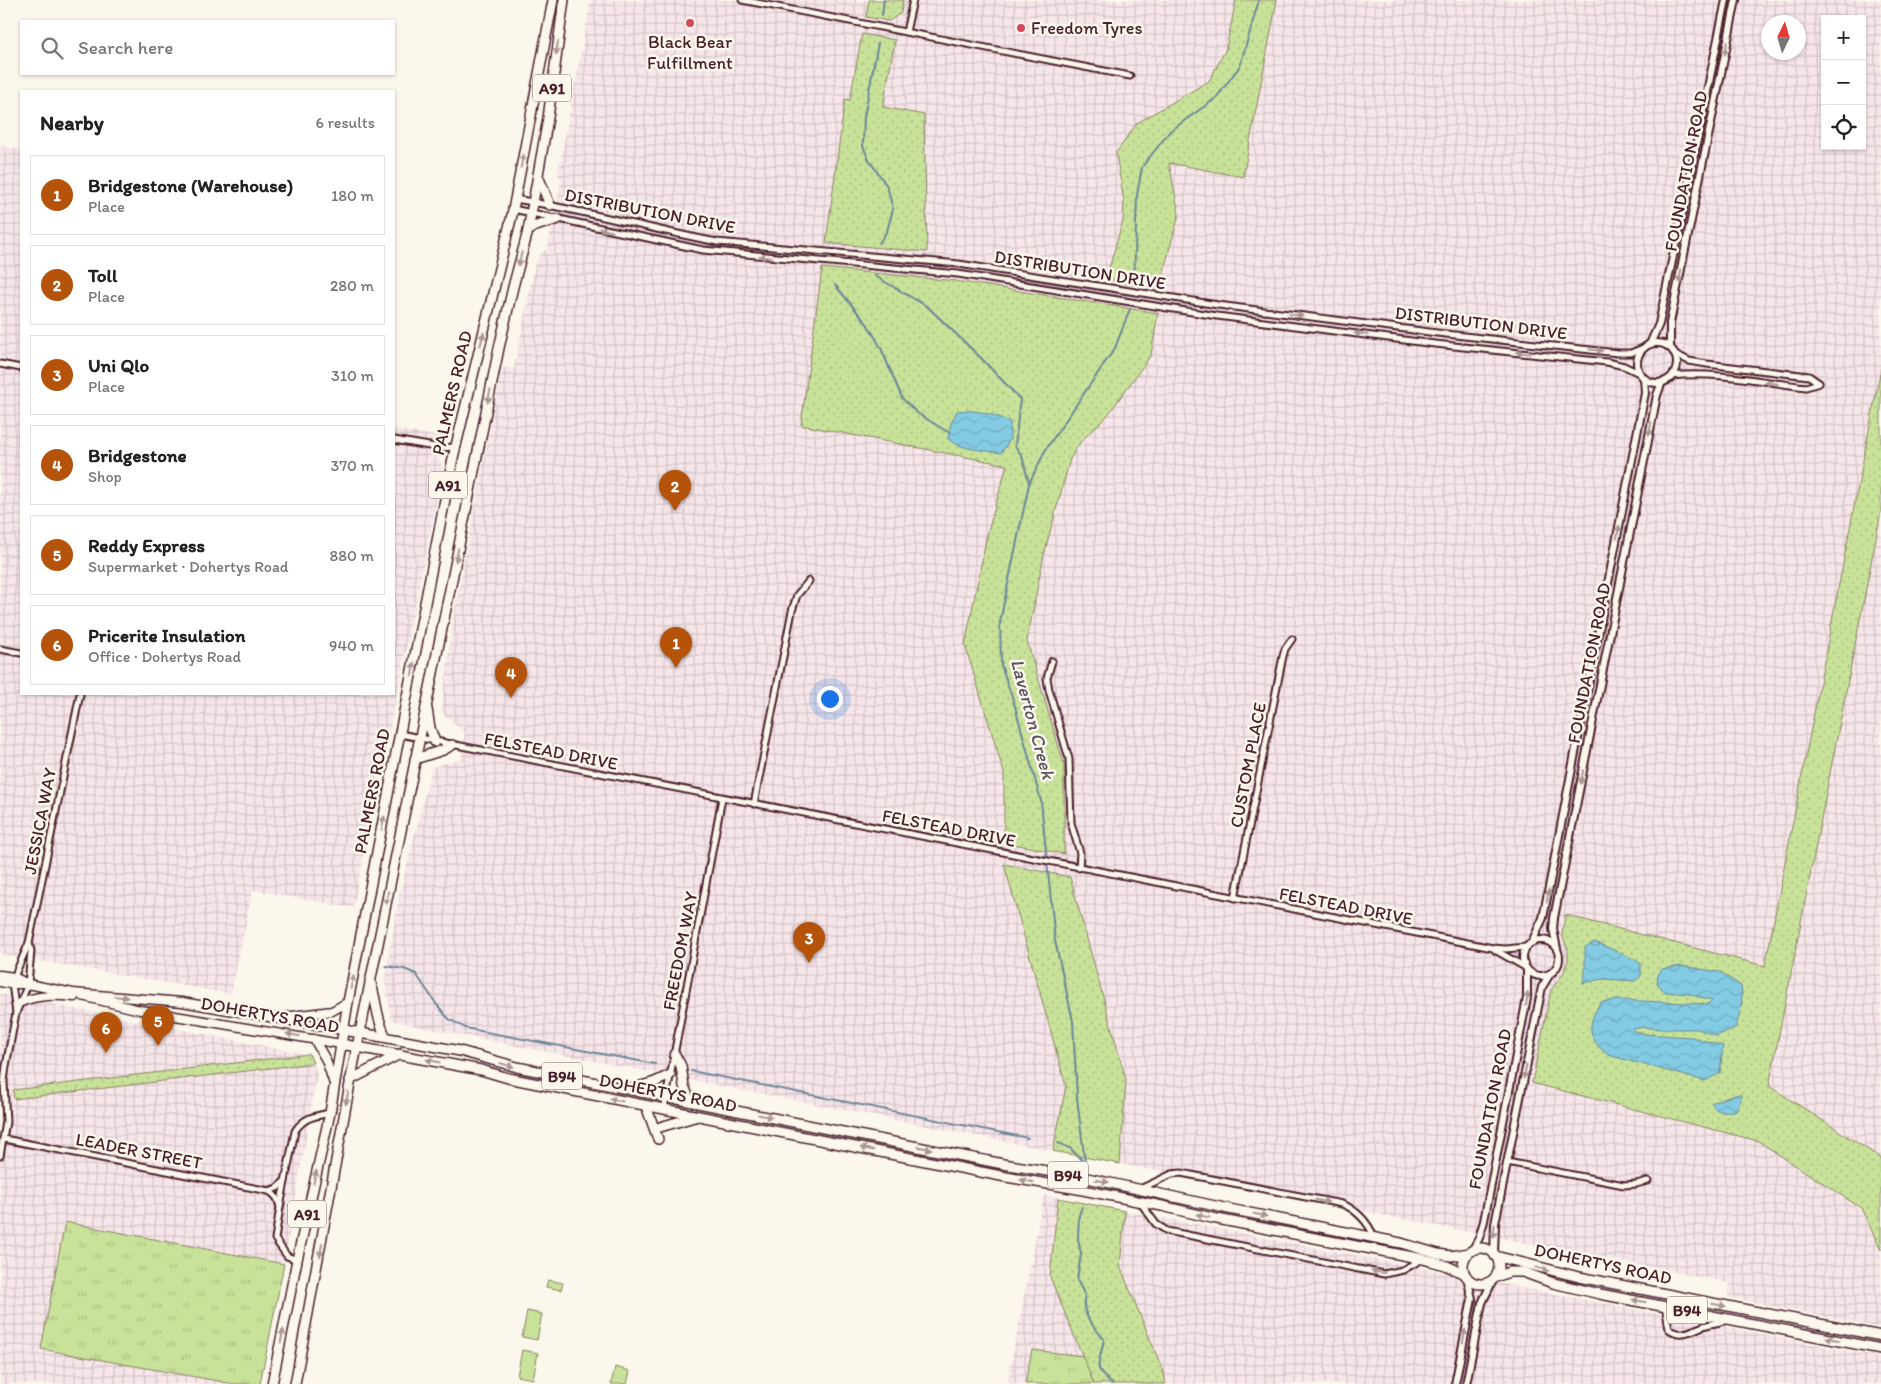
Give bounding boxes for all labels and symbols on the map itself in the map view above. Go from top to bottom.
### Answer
north arrow [1761,15,1806,60]
marker: Black Bear Fulfillment [684,17,696,29]
place label: Freedom Tyres [1031,17,1143,39]
marker: Freedom Tyres [1015,22,1027,34]
place label: Black Bear Fulfillment [647,31,733,74]
one-way arrow [1722,40,1730,55]
one-way arrow [553,41,561,57]
road number: A91 [533,75,571,102]
street label: FOUNDATION ROAD [1660,89,1712,253]
one-way arrow [518,154,526,169]
street label: DISTRIBUTION DRIVE [563,184,737,238]
one-way arrow [599,226,614,234]
street label: DISTRIBUTION DRIVE [993,246,1167,294]
one-way arrow [516,252,524,267]
one-way arrow [758,253,774,261]
one-way arrow [1676,268,1684,283]
street label: DISTRIBUTION DRIVE [1394,302,1568,344]
one-way arrow [1288,311,1304,319]
street label: PALMERS ROAD [427,329,477,457]
one-way arrow [1353,330,1369,338]
one-way arrow [478,332,486,347]
one-way arrow [1588,346,1604,354]
one-way arrow [1514,349,1530,357]
one-way arrow [1763,379,1779,387]
one-way arrow [485,388,493,403]
one-way arrow [1646,422,1654,438]
pin: 2 [659,470,691,511]
road number: A91 [429,472,467,498]
one-way arrow [1615,523,1623,539]
one-way arrow [453,547,461,562]
street label: FOUNDATION ROAD [1563,581,1615,745]
pin: 1 [660,627,692,668]
water label: Laverton Creek [1006,656,1060,783]
pin: 4 [495,657,527,698]
one-way arrow [409,661,417,677]
your location [817,686,843,712]
street label: CUSTOM PLACE [1225,700,1271,830]
street label: PALMERS ROAD [349,726,395,855]
street label: FELSTEAD DRIVE [482,727,620,775]
street label: JESSICA WAY [19,765,61,876]
one-way arrow [1578,770,1586,786]
street label: FELSTEAD DRIVE [880,804,1018,852]
one-way arrow [379,815,387,830]
street label: FELSTEAD DRIVE [1277,882,1415,930]
one-way arrow [1544,888,1552,904]
street label: FREEDOM WAY [658,889,702,1012]
one-way arrow [383,890,391,906]
pin: 3 [793,922,825,963]
one-way arrow [348,975,356,990]
one-way arrow [1523,991,1531,1007]
street label: DOHERTYS ROAD [199,992,341,1038]
one-way arrow [113,993,129,1001]
pin: 5 [142,1005,174,1046]
pin: 6 [90,1012,122,1053]
street label: FOUNDATION ROAD [1464,1027,1516,1191]
one-way arrow [285,1031,301,1039]
one-way arrow [426,1057,441,1065]
one-way arrow [500,1061,515,1069]
road number: B94 [542,1062,582,1090]
one-way arrow [1521,1064,1529,1079]
street label: DOHERTYS ROAD [597,1069,739,1117]
one-way arrow [343,1091,351,1106]
one-way arrow [607,1095,623,1103]
one-way arrow [758,1113,774,1121]
street label: LEADER STREET [74,1128,204,1174]
one-way arrow [859,1145,875,1153]
one-way arrow [917,1145,933,1153]
road number: B94 [1048,1162,1088,1188]
one-way arrow [311,1170,319,1185]
one-way arrow [1019,1176,1035,1184]
one-way arrow [1094,1177,1109,1185]
one-way arrow [1315,1197,1331,1205]
road number: A91 [288,1200,326,1228]
one-way arrow [1253,1211,1268,1219]
one-way arrow [1196,1212,1211,1220]
one-way arrow [1490,1223,1498,1239]
street label: DOHERTYS ROAD [1532,1239,1674,1289]
one-way arrow [316,1243,324,1259]
one-way arrow [1535,1265,1550,1273]
one-way arrow [1369,1268,1385,1276]
road number: B94 [1667,1296,1707,1324]
one-way arrow [1631,1297,1647,1305]
one-way arrow [1711,1301,1727,1309]
one-way arrow [278,1328,286,1344]
one-way arrow [1460,1328,1468,1344]
one-way arrow [1826,1335,1841,1343]

